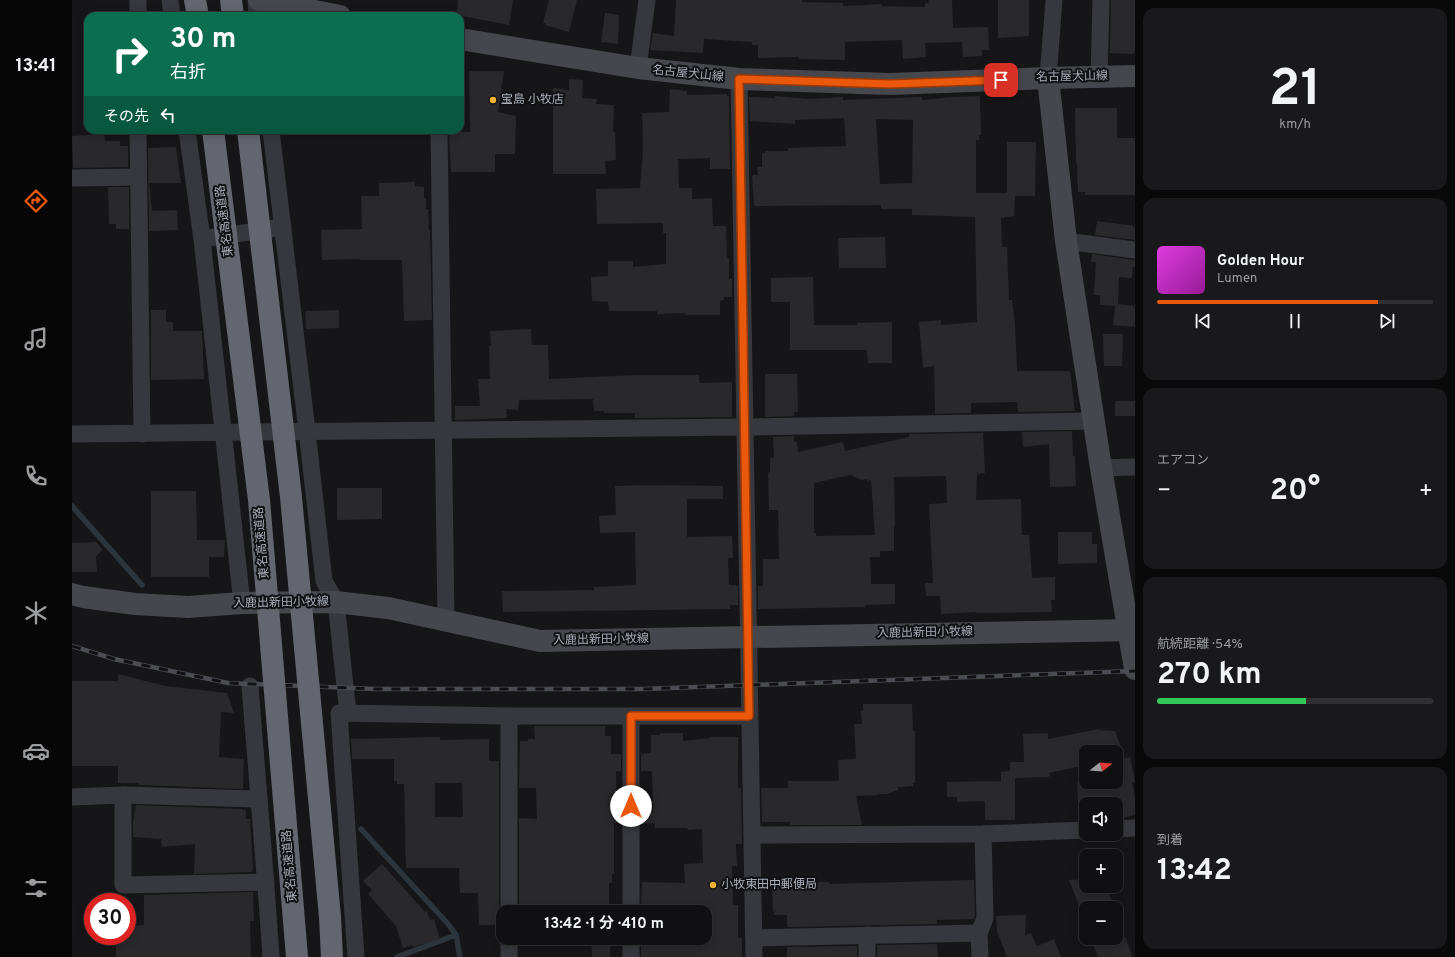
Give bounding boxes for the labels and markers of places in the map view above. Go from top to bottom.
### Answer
pin [984,63,1018,97]
place label: 宝島 小牧店 [501,92,564,108]
marker: 宝島 小牧店 [488,95,498,105]
place label: 小牧東田中郵便局 [721,877,817,893]
marker: 小牧東田中郵便局 [708,880,718,890]

